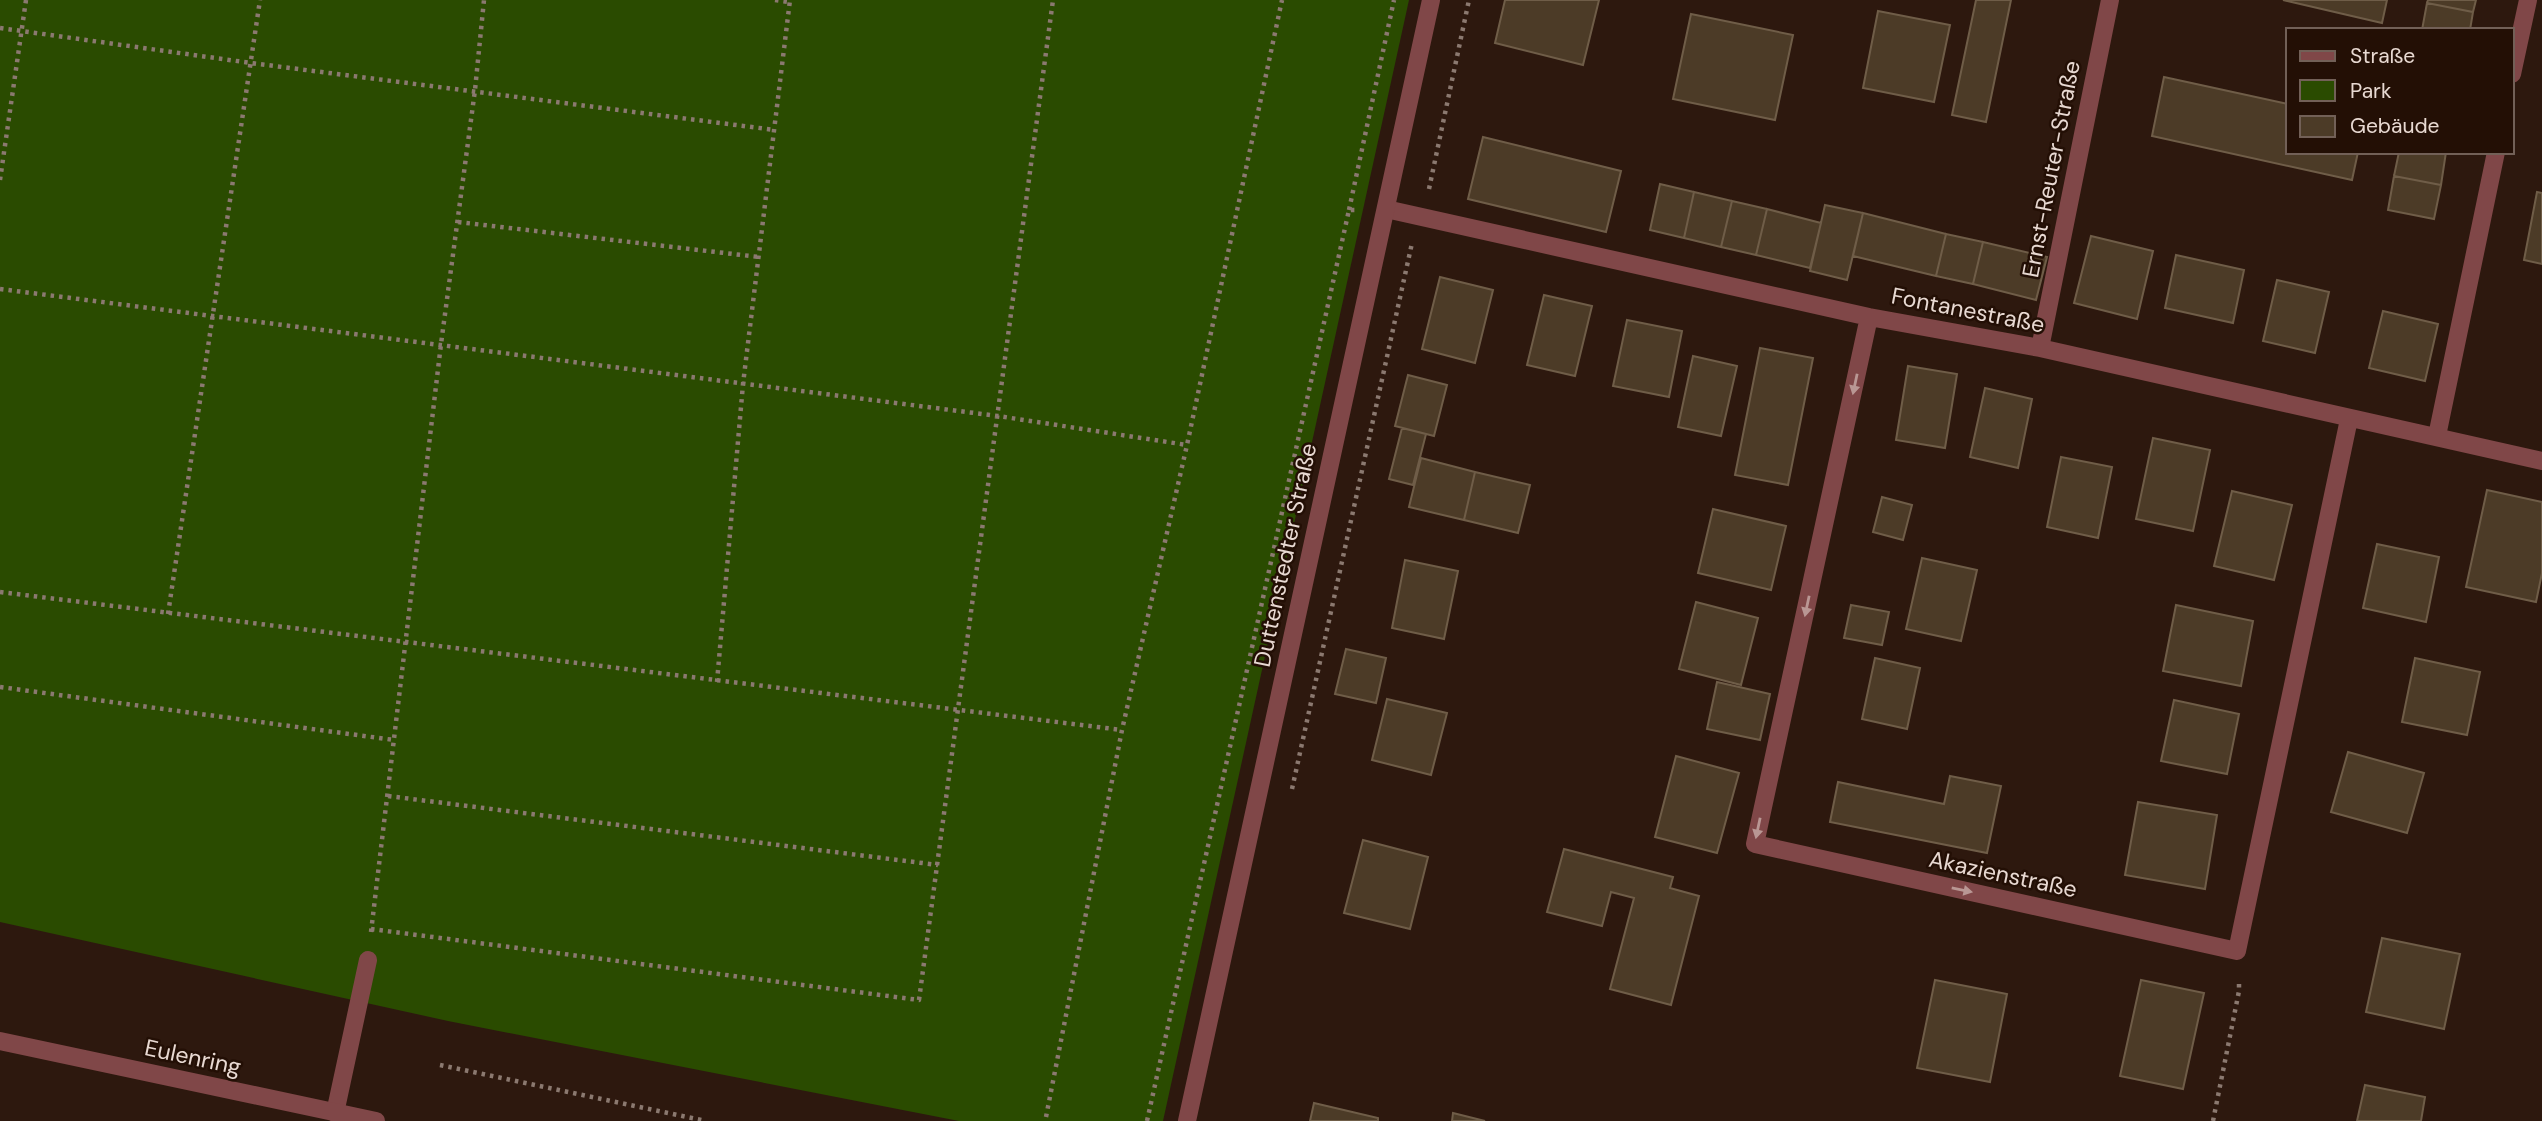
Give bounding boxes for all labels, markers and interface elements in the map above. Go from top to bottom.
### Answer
legend [2286,28,2514,154]
text: Straße [2350,42,2415,70]
street label: Ernst-Reuter-Straße [2015,58,2087,280]
text: Park [2350,77,2392,105]
text: Gebäude [2350,112,2440,140]
street label: Fontanestraße [1889,280,2047,340]
one-way arrow [1849,373,1860,395]
street label: Duttenstedter Straße [1247,440,1323,670]
one-way arrow [1801,595,1812,617]
one-way arrow [1753,817,1764,839]
street label: Akazienstraße [1926,844,2080,904]
one-way arrow [1951,884,1973,895]
street label: Eulenring [142,1032,244,1082]

